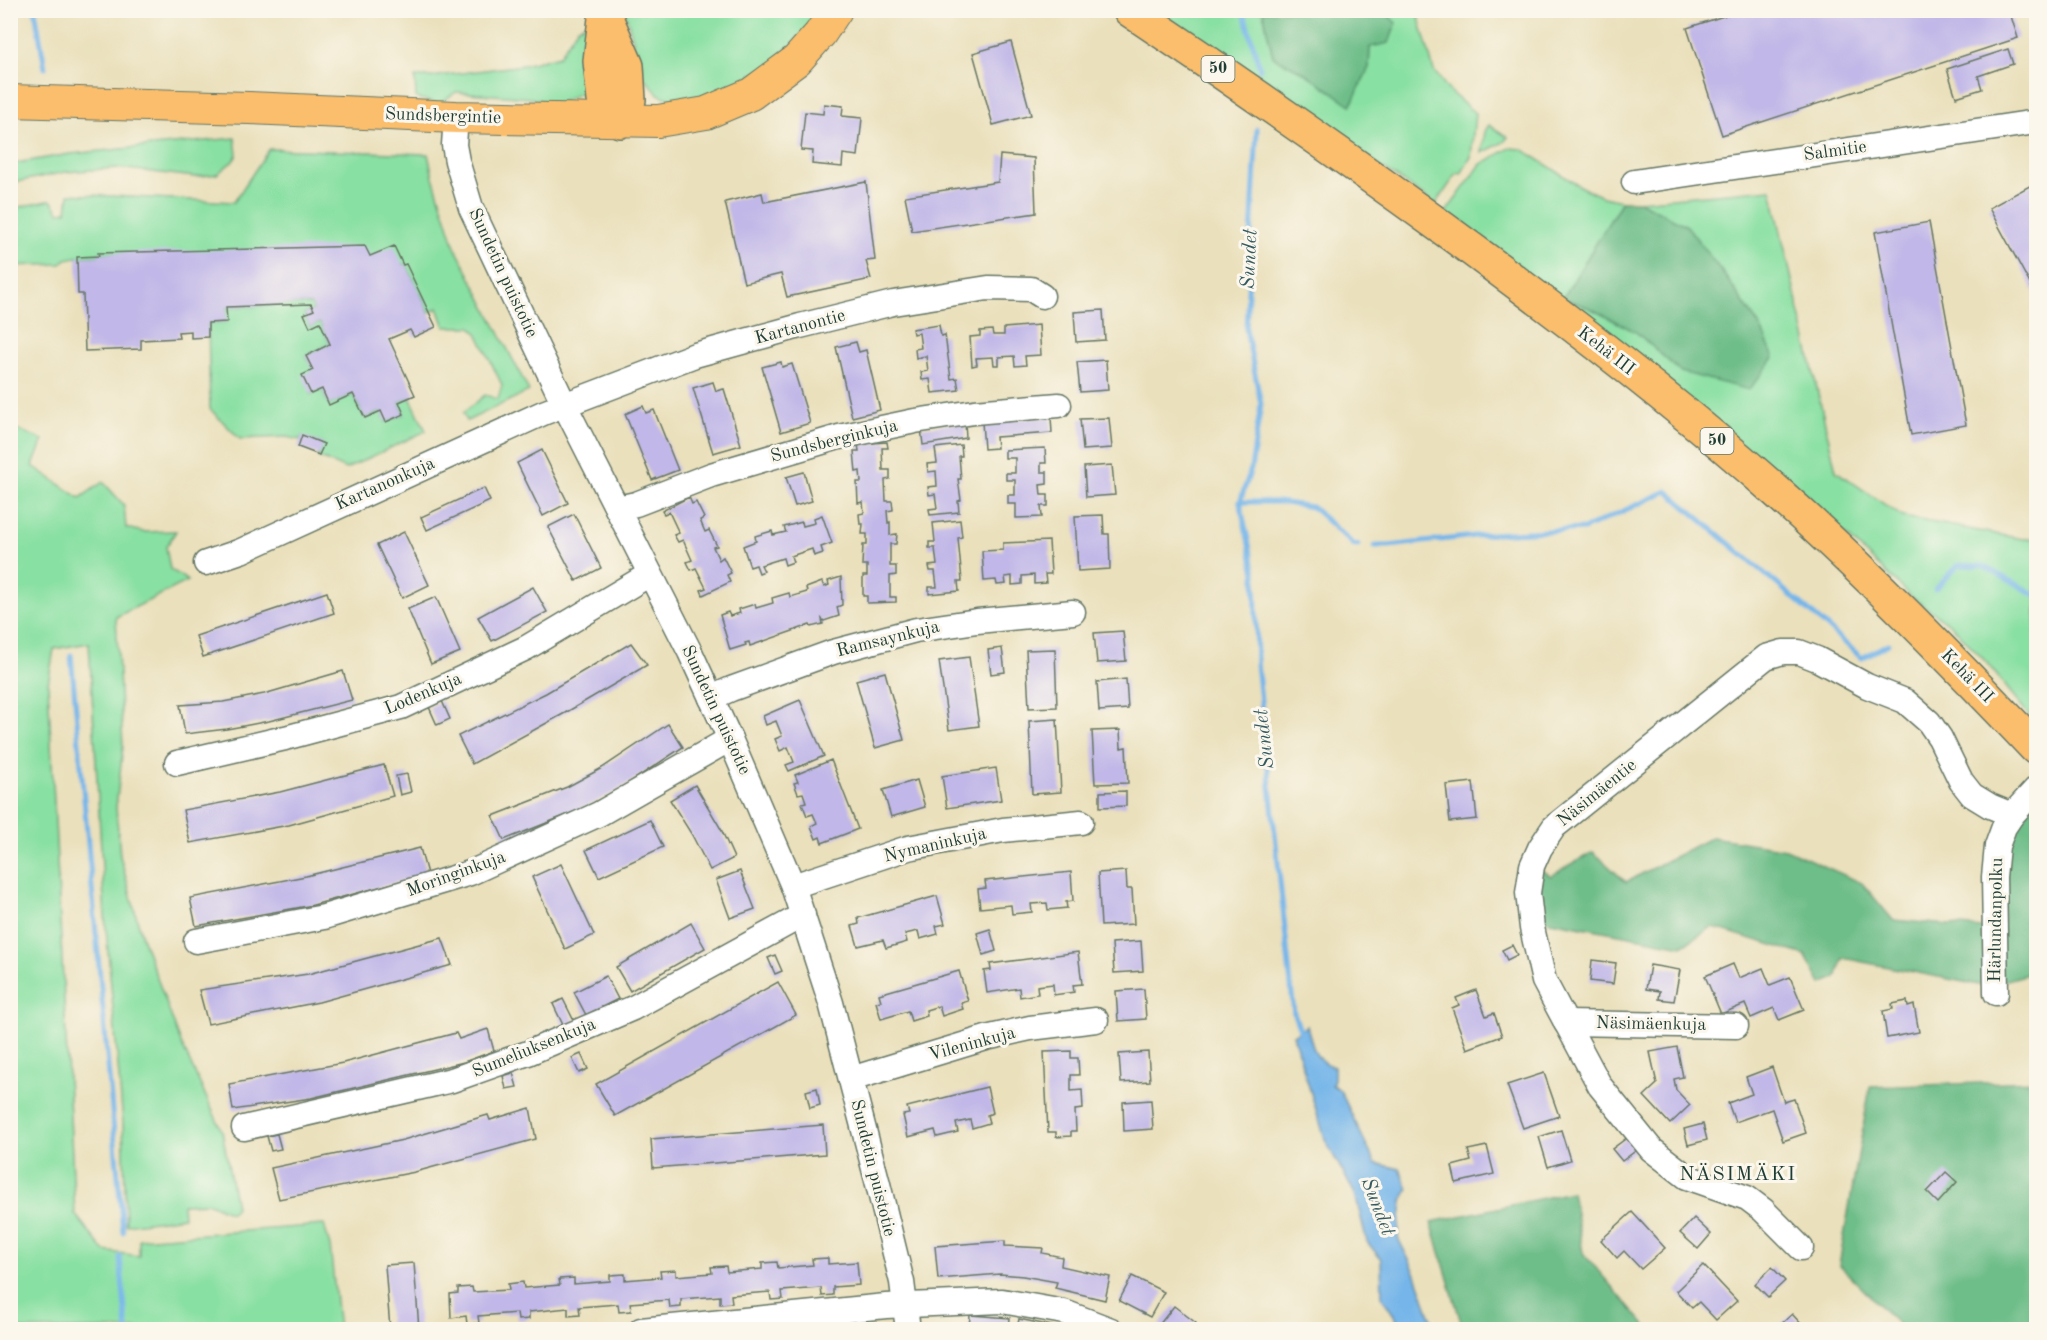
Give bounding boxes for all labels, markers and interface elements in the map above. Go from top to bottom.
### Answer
road number: 50 [1202,56,1234,82]
street label: Sundsbergintie [385,105,501,127]
street label: Salmitie [1802,138,1868,164]
street label: Sundetin puistotie [465,206,541,340]
water label: Sundet [1238,228,1262,290]
street label: Kartanontie [753,306,847,348]
street label: Kehä III [1574,323,1638,379]
street label: Sundsberginkuja [769,416,900,466]
road number: 50 [1700,428,1734,454]
street label: Kartanonkuja [332,454,438,514]
street label: Ramsaynkuja [835,617,941,660]
street label: Sundetin puistotie [678,643,754,777]
street label: Kehä III [1937,646,1997,706]
street label: Lodenkuja [382,670,464,718]
water label: Sundet [1252,707,1278,770]
street label: Näsimäentie [1554,756,1640,830]
street label: Nymaninkuja [882,824,988,866]
street label: Moringinkuja [404,848,508,900]
street label: Härlundanpolku [1986,857,2006,983]
street label: Näsimäenkuja [1596,1014,1706,1034]
street label: Sumeliuksenkuja [470,1015,598,1081]
street label: Vileninkuja [927,1024,1017,1064]
street label: Sundetin puistotie [847,1098,899,1238]
district label: NÄSIMÄKI [1679,1163,1797,1185]
water label: Sundet [1357,1175,1397,1239]

